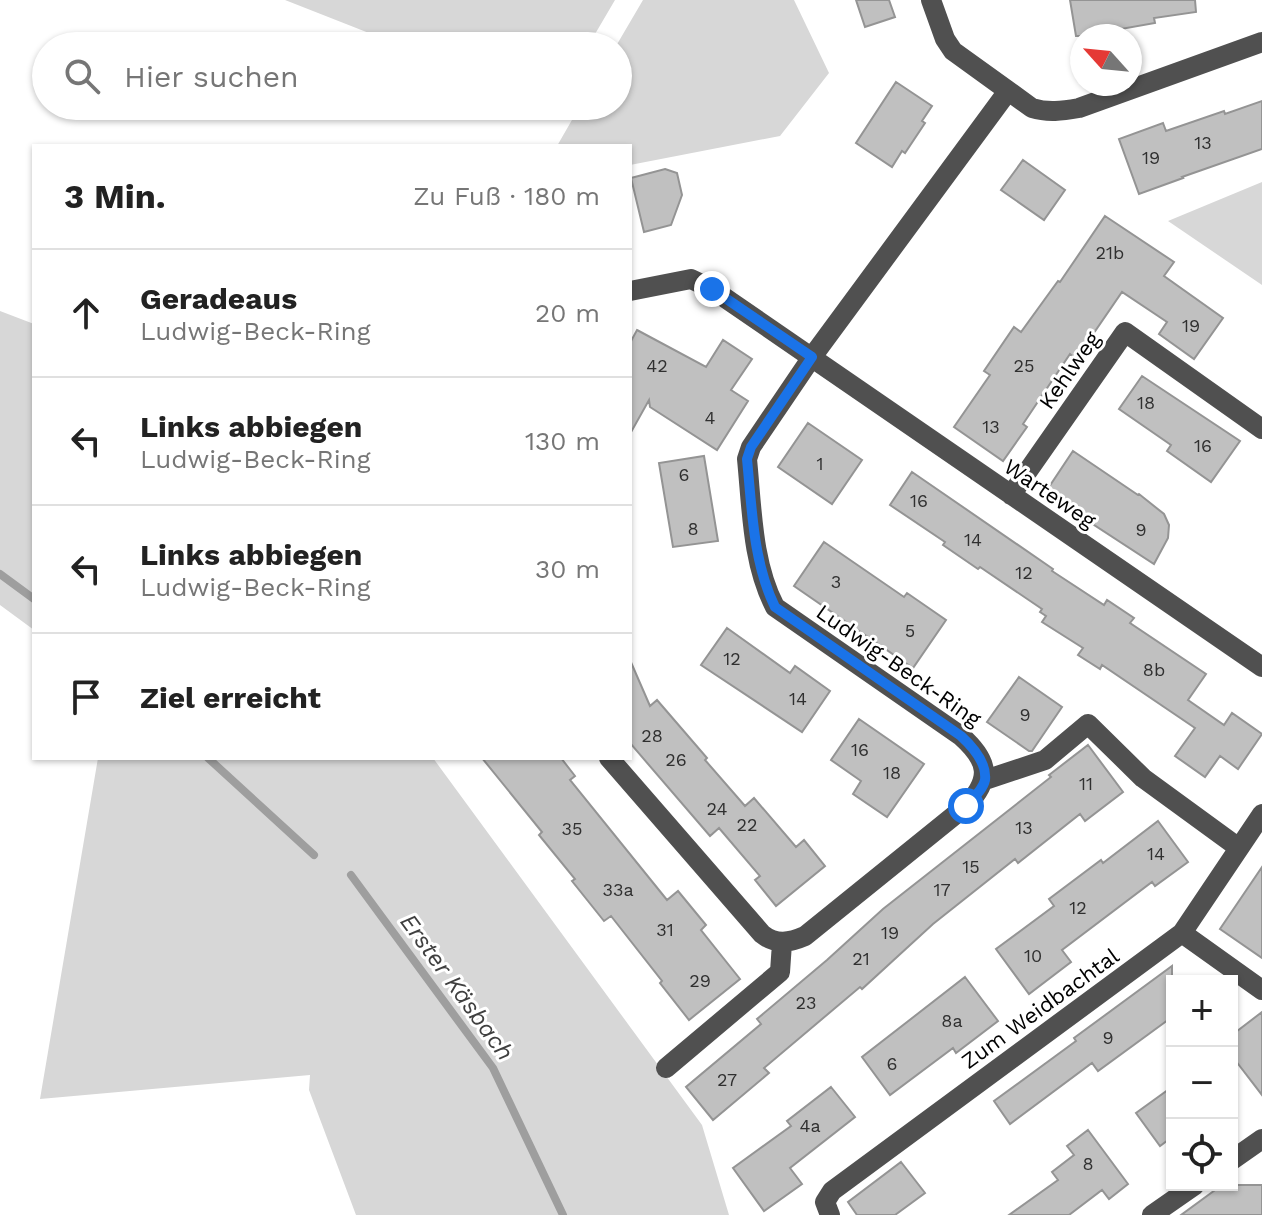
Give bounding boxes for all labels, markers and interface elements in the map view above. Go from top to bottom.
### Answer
north arrow [1070,24,1142,96]
search box [32,32,632,120]
icon: search [60,54,104,98]
text: Hier suchen [124,59,299,94]
house number: 13 [1194,132,1212,153]
house number: 19 [1142,147,1160,168]
text: 3 Min. [64,176,166,216]
text: Zu Fuß · 180 m [413,181,600,211]
house number: 21b [1096,242,1124,263]
route end [694,271,730,307]
text: Geradeaus [140,281,297,316]
icon: ahead [64,291,108,335]
text: 20 m [535,298,600,328]
house number: 19 [1182,315,1200,336]
text: Ludwig-Beck-Ring [140,316,371,346]
street label: Kehlweg [1034,327,1105,414]
house number: 42 [646,355,668,376]
house number: 25 [1014,355,1034,376]
house number: 18 [1137,392,1155,413]
house number: 4 [705,407,716,428]
text: Links abbiegen [140,409,362,444]
house number: 13 [982,416,1000,437]
icon: left [64,419,108,463]
text: 130 m [525,426,600,456]
house number: 16 [1194,435,1212,456]
text: Ludwig-Beck-Ring [140,444,371,474]
house number: 1 [816,453,824,474]
street label: Warteweg [999,454,1101,533]
house number: 6 [679,464,689,485]
house number: 16 [910,490,928,511]
house number: 8 [687,518,699,539]
house number: 9 [1135,519,1147,540]
house number: 14 [964,529,982,550]
text: Links abbiegen [140,537,362,572]
icon: left [64,547,108,591]
text: 30 m [535,554,600,584]
house number: 12 [1015,562,1033,583]
house number: 3 [831,571,841,592]
text: Ludwig-Beck-Ring [140,572,371,602]
street label: Ludwig-Beck-Ring [812,599,986,732]
house number: 5 [905,620,915,641]
house number: 12 [723,648,741,669]
house number: 8b [1143,659,1165,680]
icon: arrive [64,675,108,719]
text: Ziel erreicht [140,680,321,715]
house number: 14 [789,688,807,709]
house number: 9 [1019,704,1031,725]
house number: 28 [641,725,663,746]
house number: 16 [851,739,869,760]
house number: 26 [665,749,687,770]
house number: 18 [883,762,901,783]
house number: 11 [1079,773,1093,794]
route start [948,788,984,824]
house number: 24 [707,798,727,819]
house number: 22 [737,814,758,835]
house number: 13 [1015,817,1033,838]
house number: 35 [562,818,582,839]
house number: 14 [1147,843,1165,864]
house number: 15 [962,856,980,877]
house number: 33a [602,879,634,900]
house number: 17 [933,879,951,900]
house number: 12 [1069,897,1087,918]
water label: Erster Käsbach [394,908,520,1066]
house number: 31 [656,919,674,940]
house number: 19 [881,922,899,943]
street label: Zum Weidbachtal [957,943,1124,1074]
house number: 10 [1024,945,1042,966]
house number: 21 [852,948,870,969]
house number: 29 [689,970,711,991]
map controls [1166,975,1238,1191]
button: + [1166,975,1238,1047]
house number: 23 [796,992,817,1013]
house number: 8a [941,1010,963,1031]
house number: 9 [1102,1027,1114,1048]
button: − [1166,1047,1238,1119]
house number: 6 [887,1053,897,1074]
house number: 27 [717,1069,737,1090]
house number: 4a [799,1115,821,1136]
button: locate [1166,1119,1238,1191]
house number: 8 [1082,1153,1094,1174]

